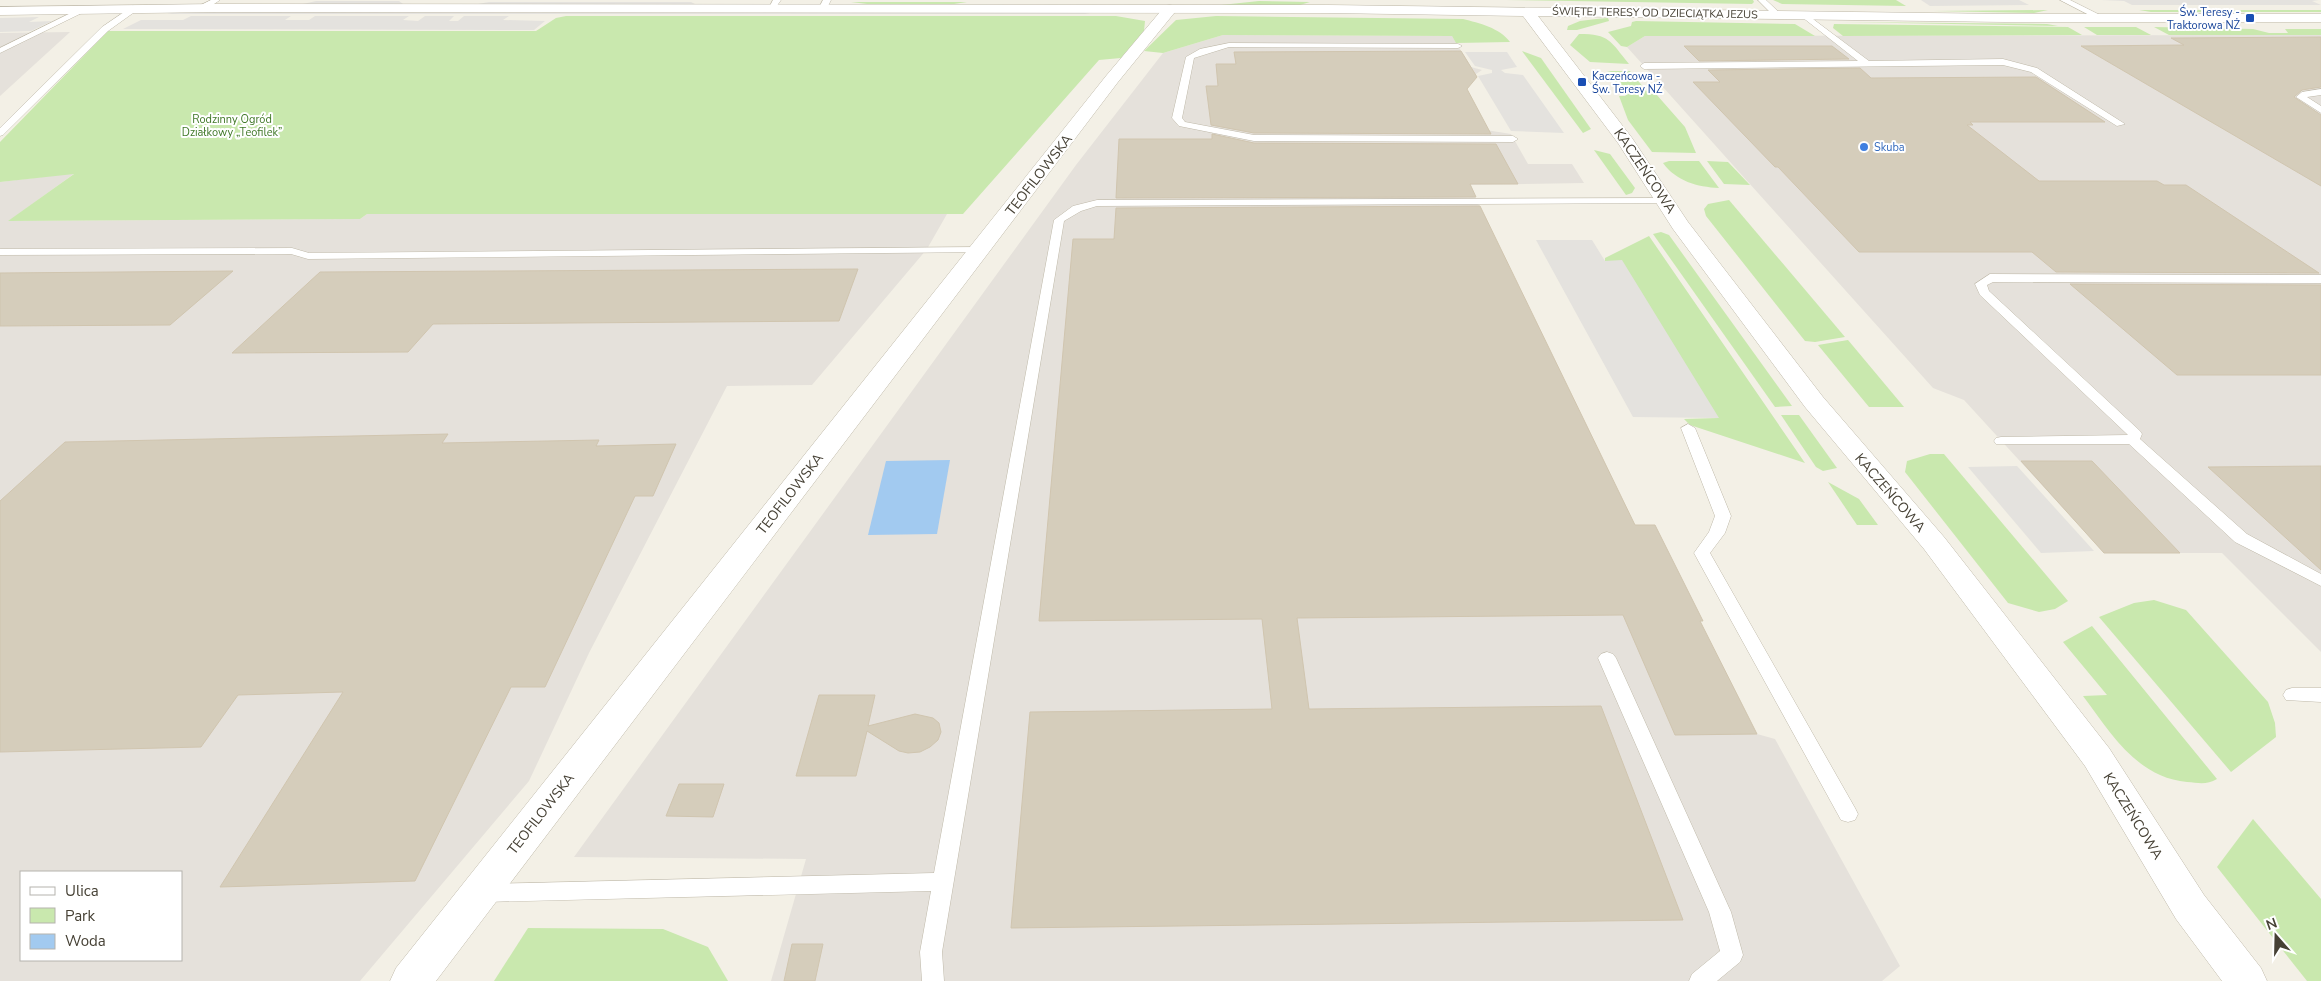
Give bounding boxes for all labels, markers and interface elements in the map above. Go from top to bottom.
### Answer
street label: ŚWIĘTEJ TERESY OD DZIECIĄTKA JEZUS [1552,3,1758,22]
place label: Św. Teresy - Traktorowa NŻ [2167,4,2241,33]
marker: Św. Teresy - Traktorowa NŻ [2244,12,2256,24]
place label: Kaczeńcowa - Św. Teresy NŻ [1592,69,1663,97]
marker: Kaczeńcowa - Św. Teresy NŻ [1576,76,1588,88]
park label: Rodzinny Ogród Działkowy „Teofilek” [182,112,282,140]
street label: KACZEŃCOWA [1609,125,1681,217]
street label: TEOFILOWSKA [1001,130,1077,220]
place label: Skuba [1874,140,1905,155]
marker: Skuba [1858,141,1870,153]
street label: TEOFILOWSKA [752,449,828,539]
street label: KACZEŃCOWA [1850,449,1930,537]
street label: TEOFILOWSKA [503,769,579,859]
street label: KACZEŃCOWA [2099,769,2167,863]
legend [20,871,182,961]
text: Ulica [65,881,99,901]
text: Park [65,906,95,926]
north arrow [2251,911,2301,961]
text: N [2264,914,2280,935]
text: Woda [65,931,106,951]

